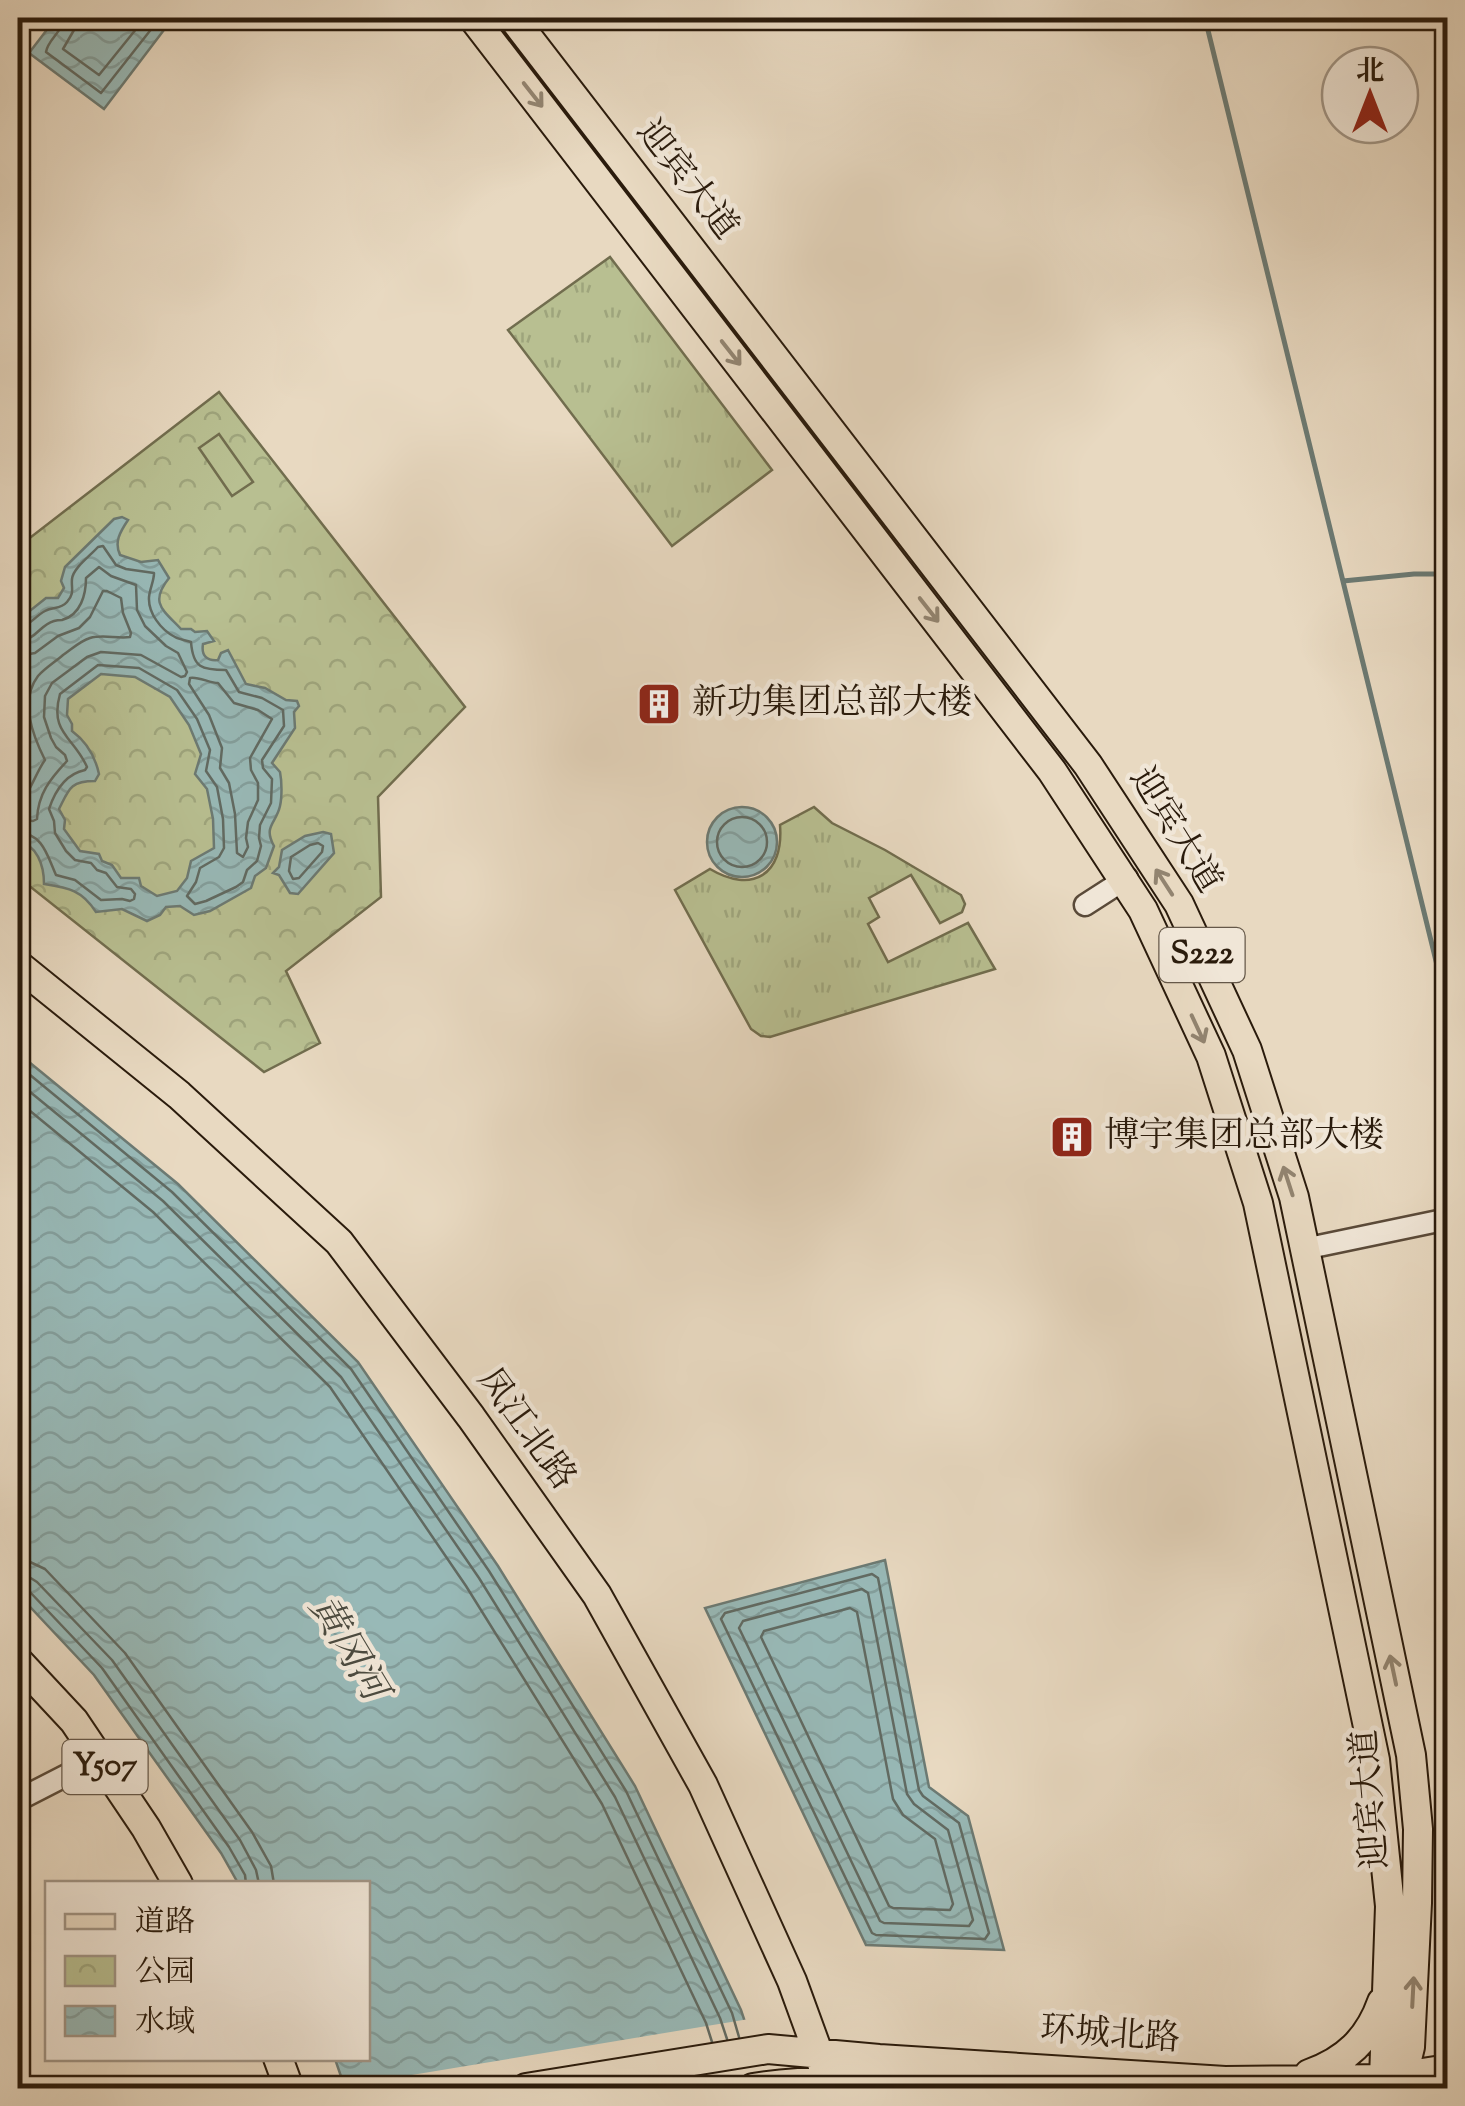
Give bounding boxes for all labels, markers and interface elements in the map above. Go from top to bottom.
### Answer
north arrow [1320,45,1420,145]
text: 北 [1356,53,1384,93]
one-way arrow [522,81,543,108]
street label: 迎宾大道 [623,110,749,252]
one-way arrow [720,339,741,366]
one-way arrow [917,597,939,623]
place label: 新功集团总部大楼 [692,679,972,730]
building icon: 新功集团总部大楼 [636,681,682,727]
street label: 迎宾大道 [1115,758,1233,904]
one-way arrow [1153,868,1174,896]
road number: S222 [1160,928,1244,982]
one-way arrow [1190,1013,1209,1043]
place label: 博宇集团总部大楼 [1104,1112,1384,1163]
building icon: 博宇集团总部大楼 [1049,1114,1095,1160]
one-way arrow [1278,1165,1296,1197]
street label: 凤江北路 [463,1358,587,1502]
water label: 黄冈河 [293,1586,402,1717]
one-way arrow [1382,1654,1401,1686]
street label: 迎宾大道 [1340,1727,1404,1871]
road number: Y507 [62,1740,148,1794]
legend [45,1881,370,2061]
text: 道路 [135,1902,195,1945]
text: 公园 [135,1952,195,1995]
one-way arrow [1403,1977,1422,2009]
text: 水域 [135,2002,195,2045]
street label: 环城北路 [1038,2006,1182,2066]

